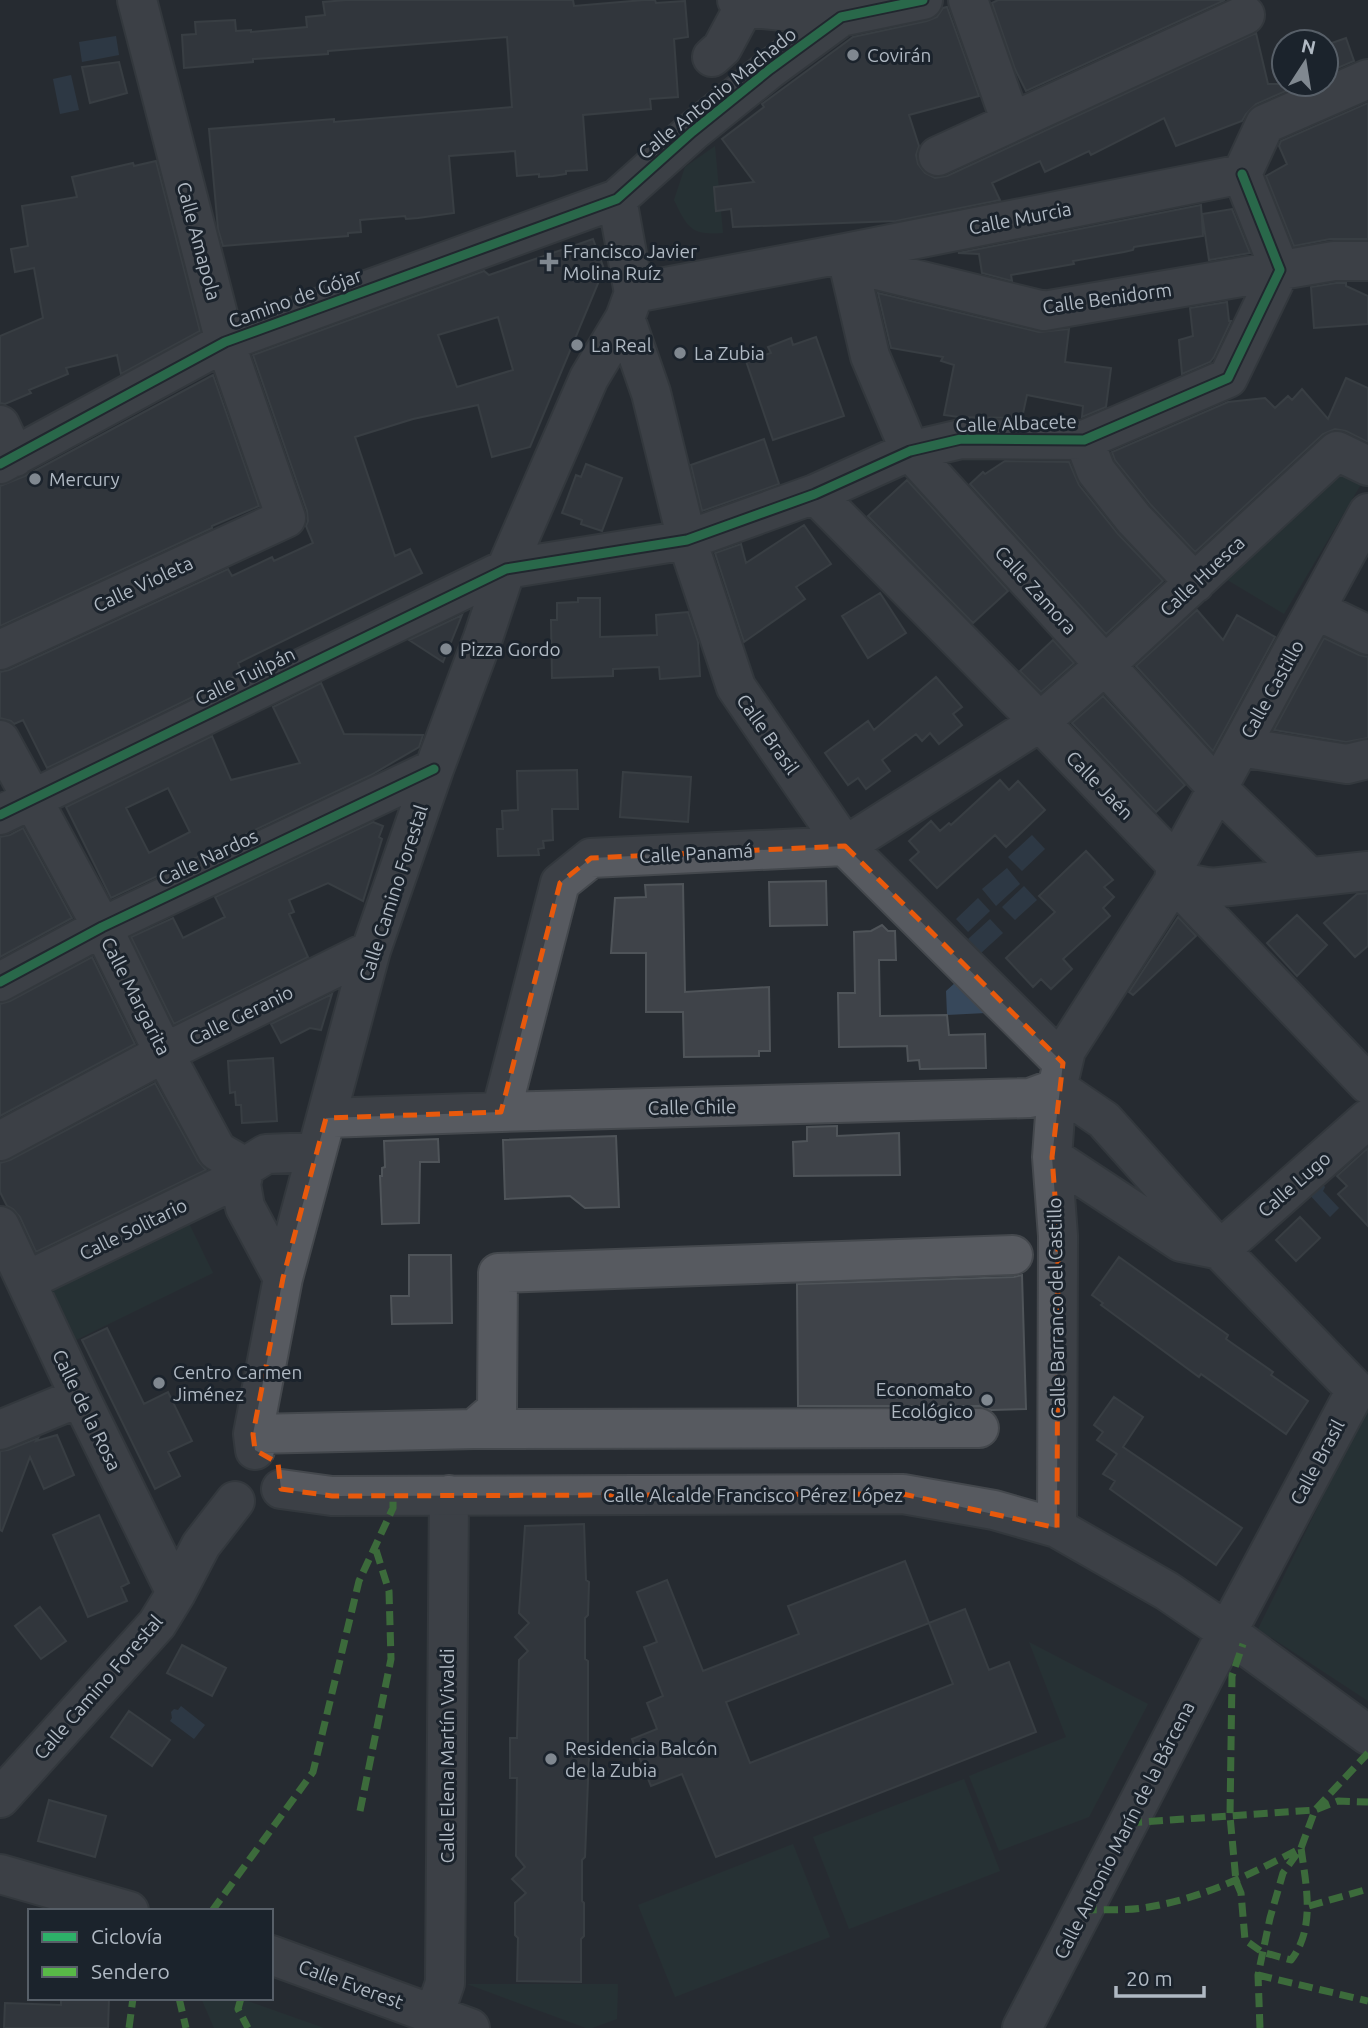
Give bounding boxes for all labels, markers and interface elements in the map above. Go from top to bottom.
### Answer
street label: Calle Antonio Machado [634,23,800,163]
north arrow [1270,28,1340,98]
text: N [1299,34,1318,59]
place label: Covirán [867,44,931,66]
marker: Covirán [845,47,861,63]
street label: Calle Amapola [173,179,225,303]
street label: Calle Murcia [967,197,1073,239]
place label: Francisco Javier Molina Ruíz [563,240,697,284]
marker: Francisco Javier Molina Ruíz [541,254,557,270]
street label: Camino de Gójar [225,264,365,332]
street label: Calle Benidorm [1041,278,1173,318]
place label: La Real [591,334,652,356]
marker: La Real [569,337,585,353]
place label: La Zubia [694,342,765,364]
marker: La Zubia [672,345,688,361]
street label: Calle Albacete [955,410,1077,436]
place label: Mercury [49,468,120,490]
marker: Mercury [27,471,43,487]
street label: Calle Huesca [1155,531,1249,621]
street label: Calle Zamora [991,541,1081,639]
street label: Calle Violeta [90,551,196,617]
street label: Calle Castillo [1236,636,1308,742]
place label: Pizza Gordo [460,638,561,660]
marker: Pizza Gordo [438,641,454,657]
street label: Calle Tuilpán [191,642,299,710]
street label: Calle Brasil [732,690,804,778]
street label: Calle Jaén [1062,746,1138,824]
street label: Calle Camino Forestal [354,802,432,984]
street label: Calle Nardos [155,824,261,890]
street label: Calle Panamá [639,839,753,867]
street label: Calle Margarita [97,933,175,1059]
street label: Calle Geranio [185,980,297,1050]
street label: Calle Chile [647,1095,737,1119]
street label: Calle Lugo [1253,1147,1335,1221]
street label: Calle Solitario [76,1193,190,1265]
street label: Calle Barranco del Castillo [1043,1197,1069,1419]
street label: Calle de la Rosa [48,1346,126,1474]
place label: Centro Carmen Jiménez [173,1361,302,1405]
marker: Centro Carmen Jiménez [151,1375,167,1391]
place label: Economato Ecológico [876,1378,973,1422]
marker: Economato Ecológico [979,1392,995,1408]
street label: Calle Brasil [1285,1416,1349,1508]
street label: Calle Alcalde Francisco Pérez López [603,1484,903,1506]
street label: Calle Camino Forestal [29,1610,167,1764]
street label: Calle Elena Martín Vivaldi [436,1648,458,1864]
street label: Calle Antonio Marín de la Bárcena [1049,1698,1199,1962]
place label: Residencia Balcón de la Zubia [565,1737,718,1781]
marker: Residencia Balcón de la Zubia [543,1751,559,1767]
legend [28,1909,273,2000]
text: Ciclovía [91,1924,163,1948]
scale bar [1116,1954,1204,1998]
street label: Calle Everest [296,1955,407,2013]
text: Sendero [91,1959,170,1983]
text: 20 m [1126,1966,1173,1990]

